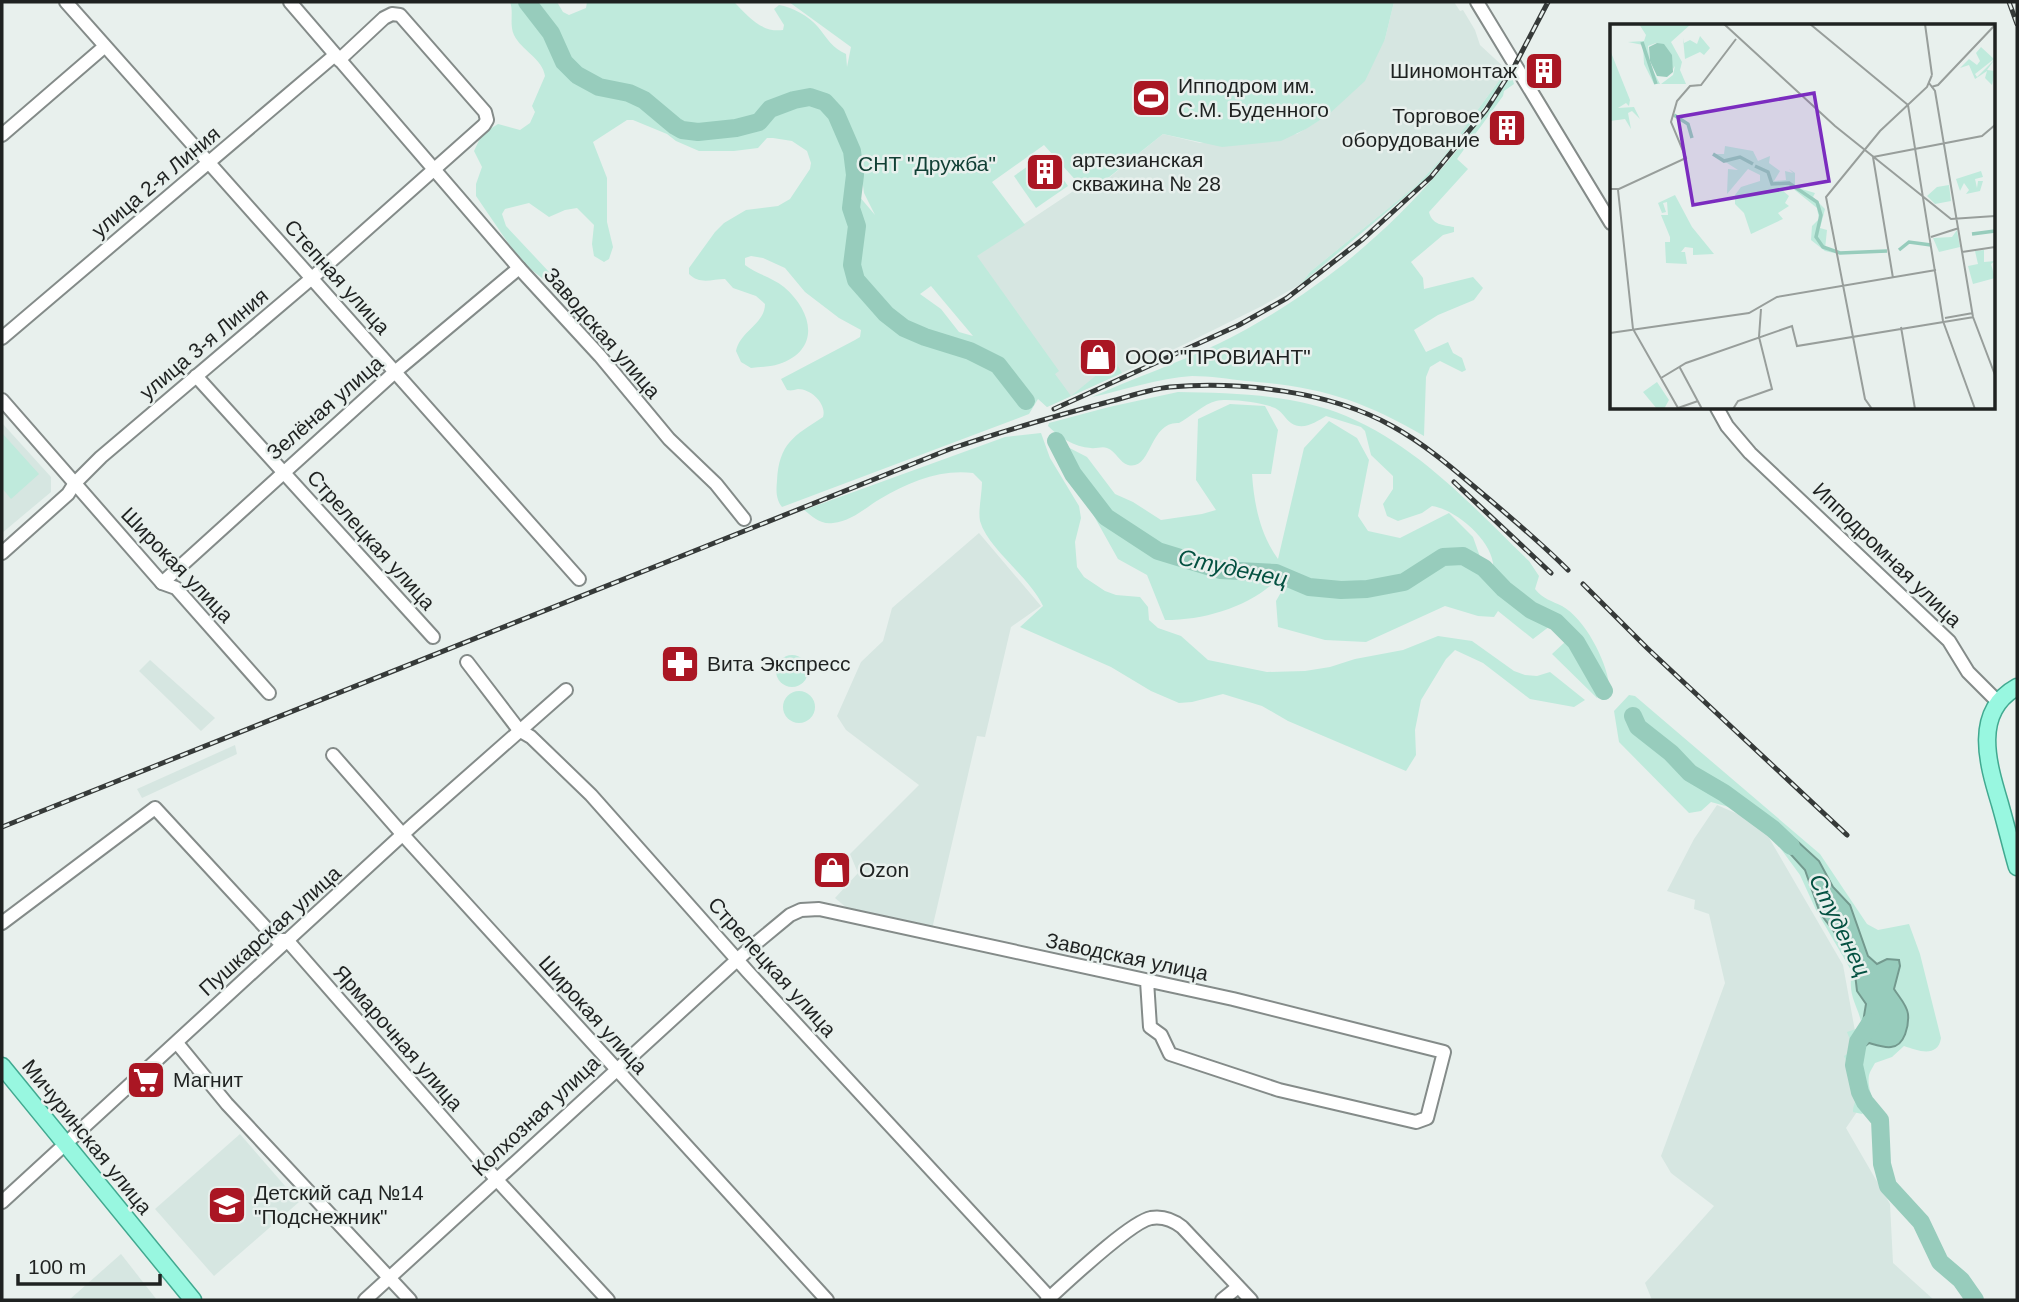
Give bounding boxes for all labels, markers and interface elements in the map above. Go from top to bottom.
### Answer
inset map [1610,24,1994,410]
building icon: Шиномонтаж [1523,50,1565,92]
place label: Шиномонтаж [1390,59,1517,82]
place label: Ипподром им. С.М. Буденного [1178,74,1329,121]
sports icon: Ипподром им. С.М. Буденного [1130,77,1172,119]
place label: Торговое оборудование [1342,104,1480,151]
building icon: Торговое оборудование [1486,107,1528,149]
street label: улица 2-я Линия [87,121,224,242]
place label: артезианская скважина № 28 [1072,148,1221,195]
building icon: артезианская скважина № 28 [1024,151,1066,193]
park label: СНТ "Дружба" [858,152,996,175]
street label: Степная улица [280,215,395,339]
street label: Заводская улица [539,263,666,403]
street label: улица 3-я Линия [135,283,272,404]
shop icon: ООО "ПРОВИАНТ" [1077,336,1119,378]
place label: ООО "ПРОВИАНТ" [1125,345,1311,368]
street label: Зелёная улица [262,351,387,464]
street label: Стрелецкая улица [303,465,440,614]
street label: Ипподромная улица [1808,478,1967,632]
street label: Широкая улица [117,502,238,627]
water label: Студенец [1176,544,1290,592]
pharmacy icon: Вита Экспресс [659,643,701,685]
place label: Вита Экспресс [707,652,850,675]
shop icon: Ozon [811,849,853,891]
place label: Ozon [859,858,909,881]
street label: Пушкарская улица [194,861,345,1000]
water label: Студенец [1804,869,1876,981]
street label: Стрелецкая улица [704,892,841,1041]
street label: Заводская улица [1044,928,1211,985]
street label: Широкая улица [534,951,653,1079]
street label: Ярмарочная улица [329,960,468,1115]
street label: Колхозная улица [467,1051,604,1180]
street label: Мичуринская улица [18,1055,157,1219]
supermarket icon: Магнит [125,1059,167,1101]
place label: Магнит [173,1068,243,1091]
place label: Детский сад №14 "Подснежник" [254,1181,424,1228]
school or university icon: Детский сад №14 "Подснежник" [206,1184,248,1226]
scale bar [18,1242,159,1286]
text: 100 m [28,1255,86,1278]

